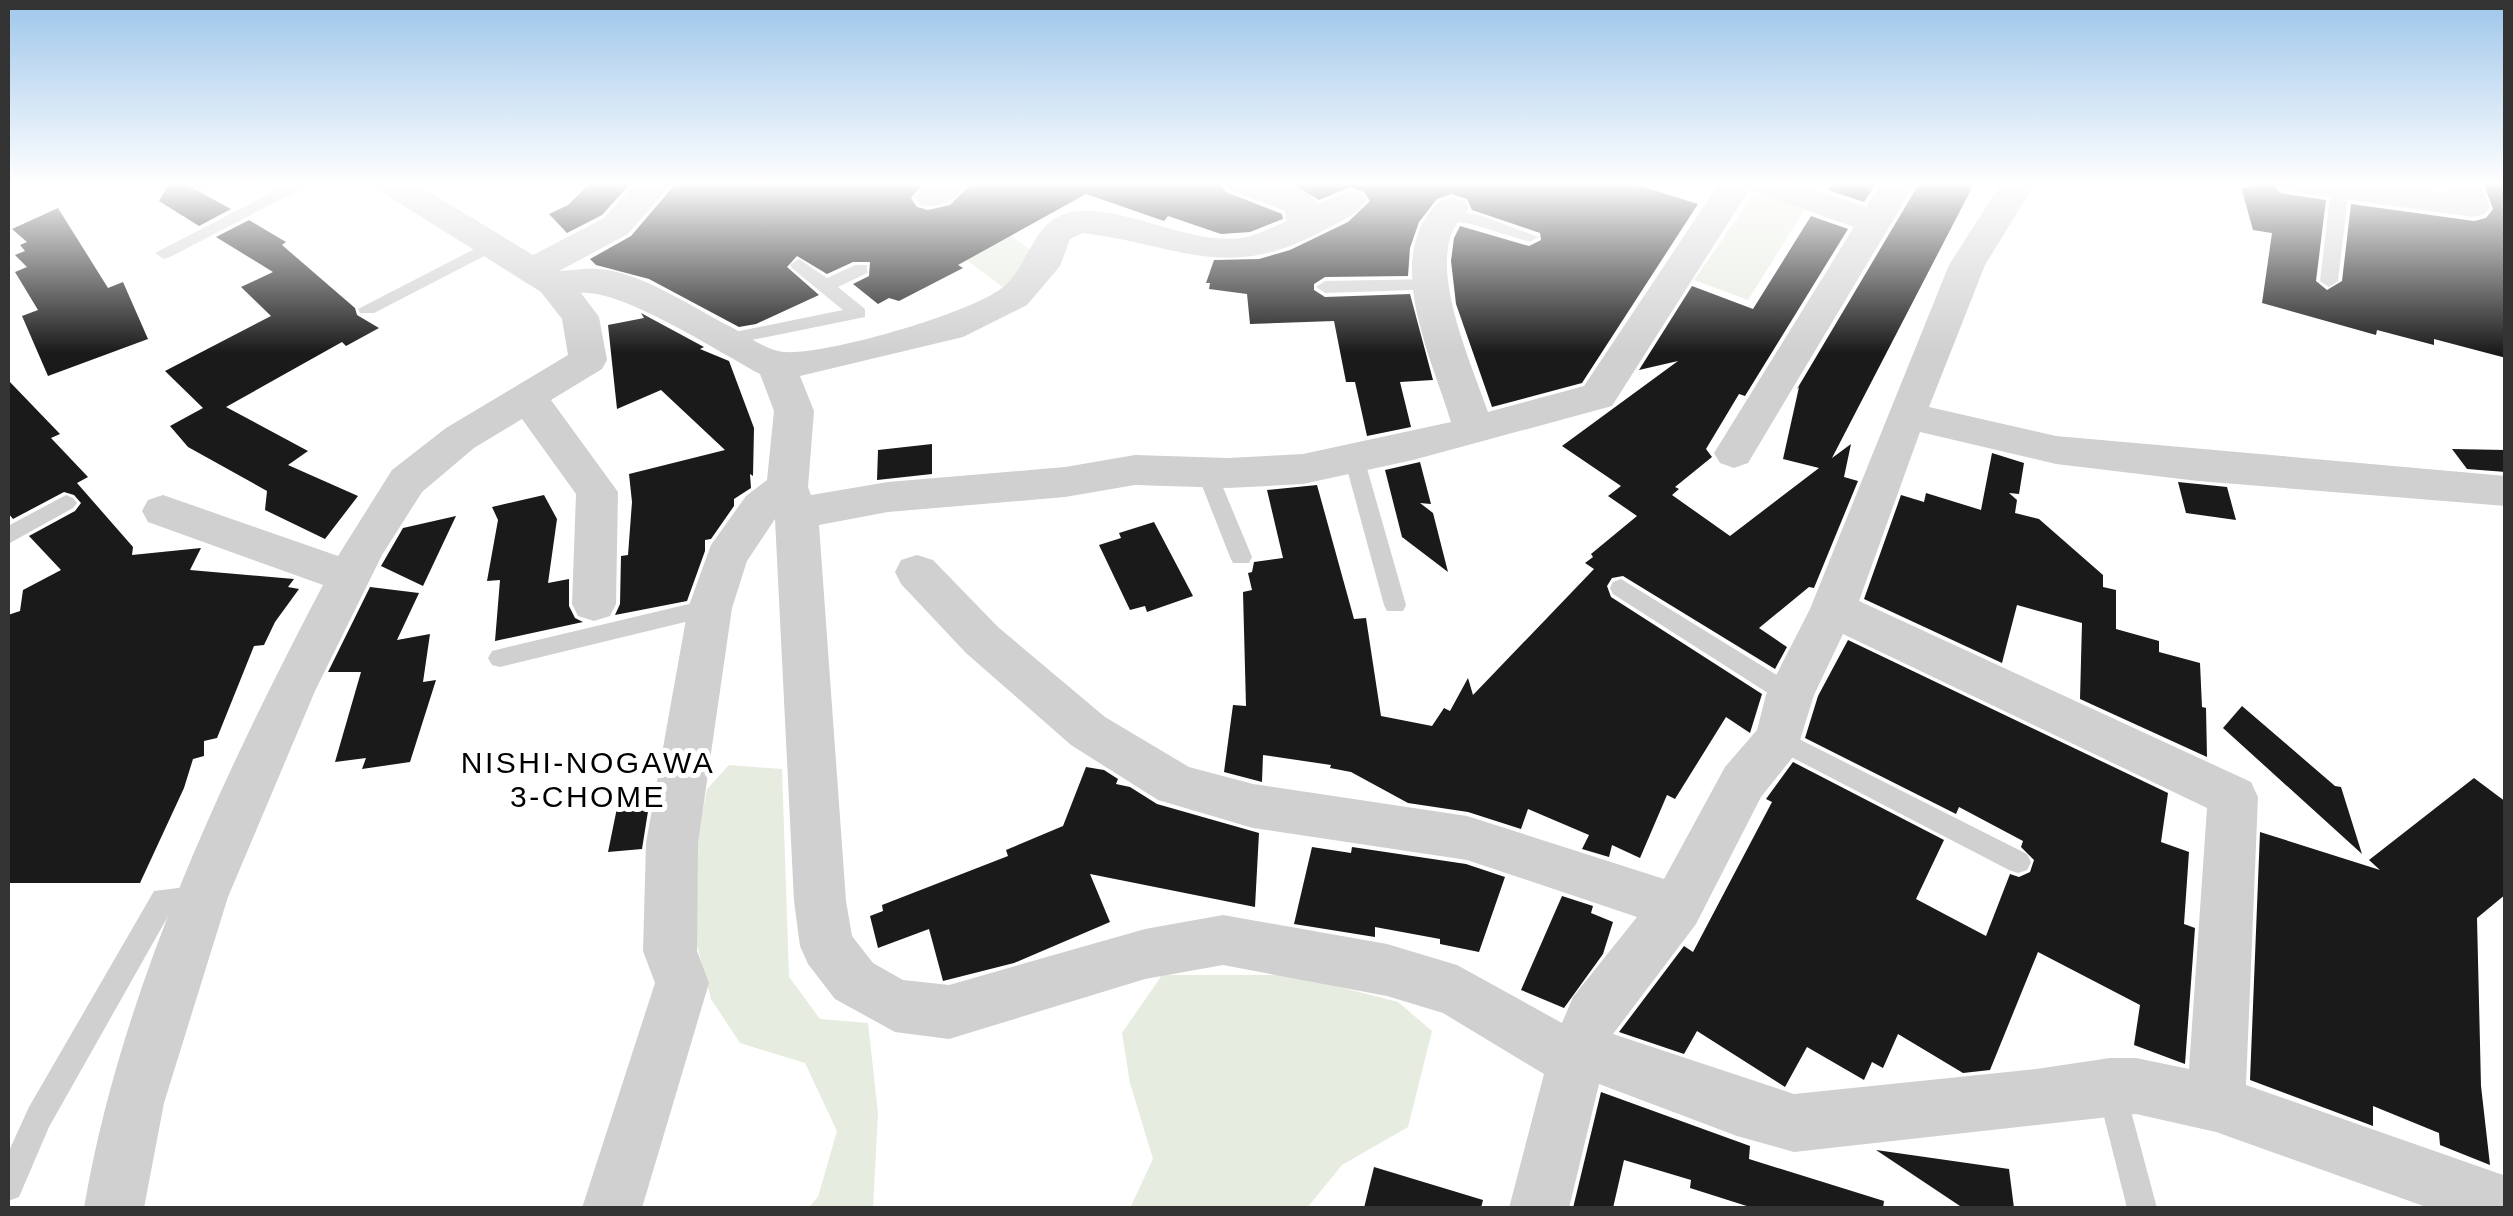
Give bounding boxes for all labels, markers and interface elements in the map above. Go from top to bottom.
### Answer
district label: NISHI-NOGAWA 3-CHOME [461,746,715,813]

